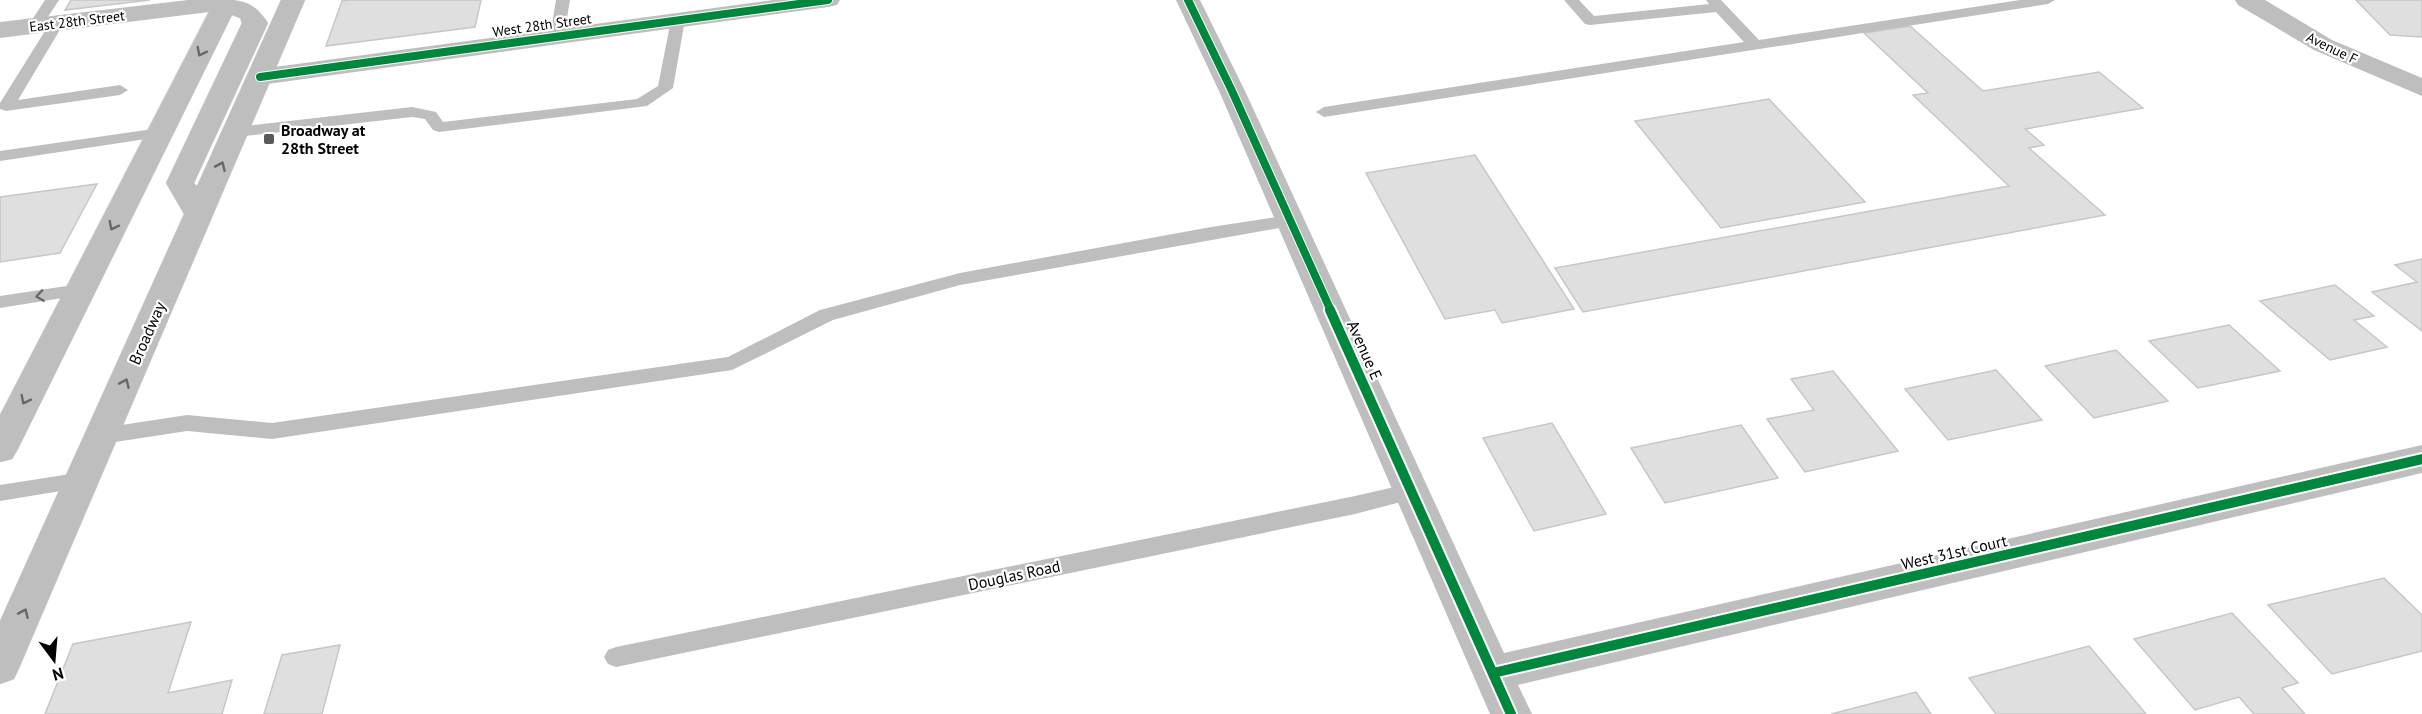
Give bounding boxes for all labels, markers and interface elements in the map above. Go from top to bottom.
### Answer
street label: East 28th Street [28,6,126,36]
street label: West 28th Street [491,9,593,41]
street label: Avenue F [2303,28,2361,68]
one-way arrow [196,46,208,57]
place label: Broadway at 28th Street [281,120,366,158]
marker: Broadway at 28th Street [262,132,276,146]
one-way arrow [213,161,225,172]
one-way arrow [108,220,120,231]
one-way arrow [35,289,45,301]
street label: Broadway [124,298,170,368]
street label: Avenue E [1343,317,1387,383]
one-way arrow [118,378,130,389]
one-way arrow [20,394,32,405]
street label: West 31st Court [1899,530,2009,574]
street label: Douglas Road [966,555,1062,595]
one-way arrow [17,608,29,619]
north arrow [24,630,84,690]
text: N [50,663,66,685]

